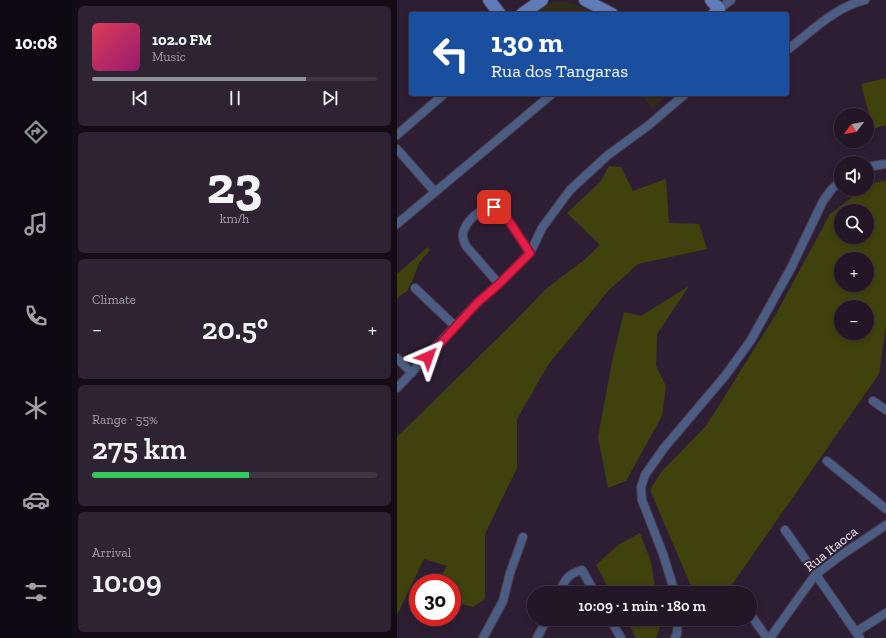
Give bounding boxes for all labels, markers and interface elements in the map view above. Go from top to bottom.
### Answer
text: 130 m [491,26,563,59]
icon: left [425,28,477,80]
text: 102.0 FM [152,31,212,49]
text: 10:08 [15,32,57,54]
text: Music [152,49,186,64]
text: Rua dos Tangaras [491,60,628,82]
icon: previous [129,87,151,109]
icon: pause [224,87,246,109]
icon: next [319,87,341,109]
north arrow [834,108,874,148]
map controls [834,108,874,340]
icon: directions [22,118,50,146]
text: 23 [207,154,262,216]
button: sound [834,156,874,196]
pin [477,190,511,224]
icon: arrive [483,196,505,218]
button: search [834,204,874,244]
icon: music [22,210,50,238]
text: km/h [220,211,249,226]
button: + [834,252,874,292]
text: Climate [92,292,136,307]
button: − [834,300,874,340]
icon: phone [22,302,50,330]
text: 20.5° [202,311,268,347]
text: − [92,316,102,343]
text: + [368,316,377,343]
position arrow [407,336,449,378]
icon: climate [22,394,50,422]
text: Range · 55% [92,412,158,427]
text: 275 km [92,431,186,467]
icon: car [22,486,50,514]
street label: Rua Itaoca [801,523,861,575]
text: Arrival [92,545,131,560]
text: 10:09 [92,564,162,600]
speed limit sign: 30 [409,574,461,626]
icon: filters [22,578,50,606]
text: 10:09 · 1 min · 180 m [578,597,706,615]

